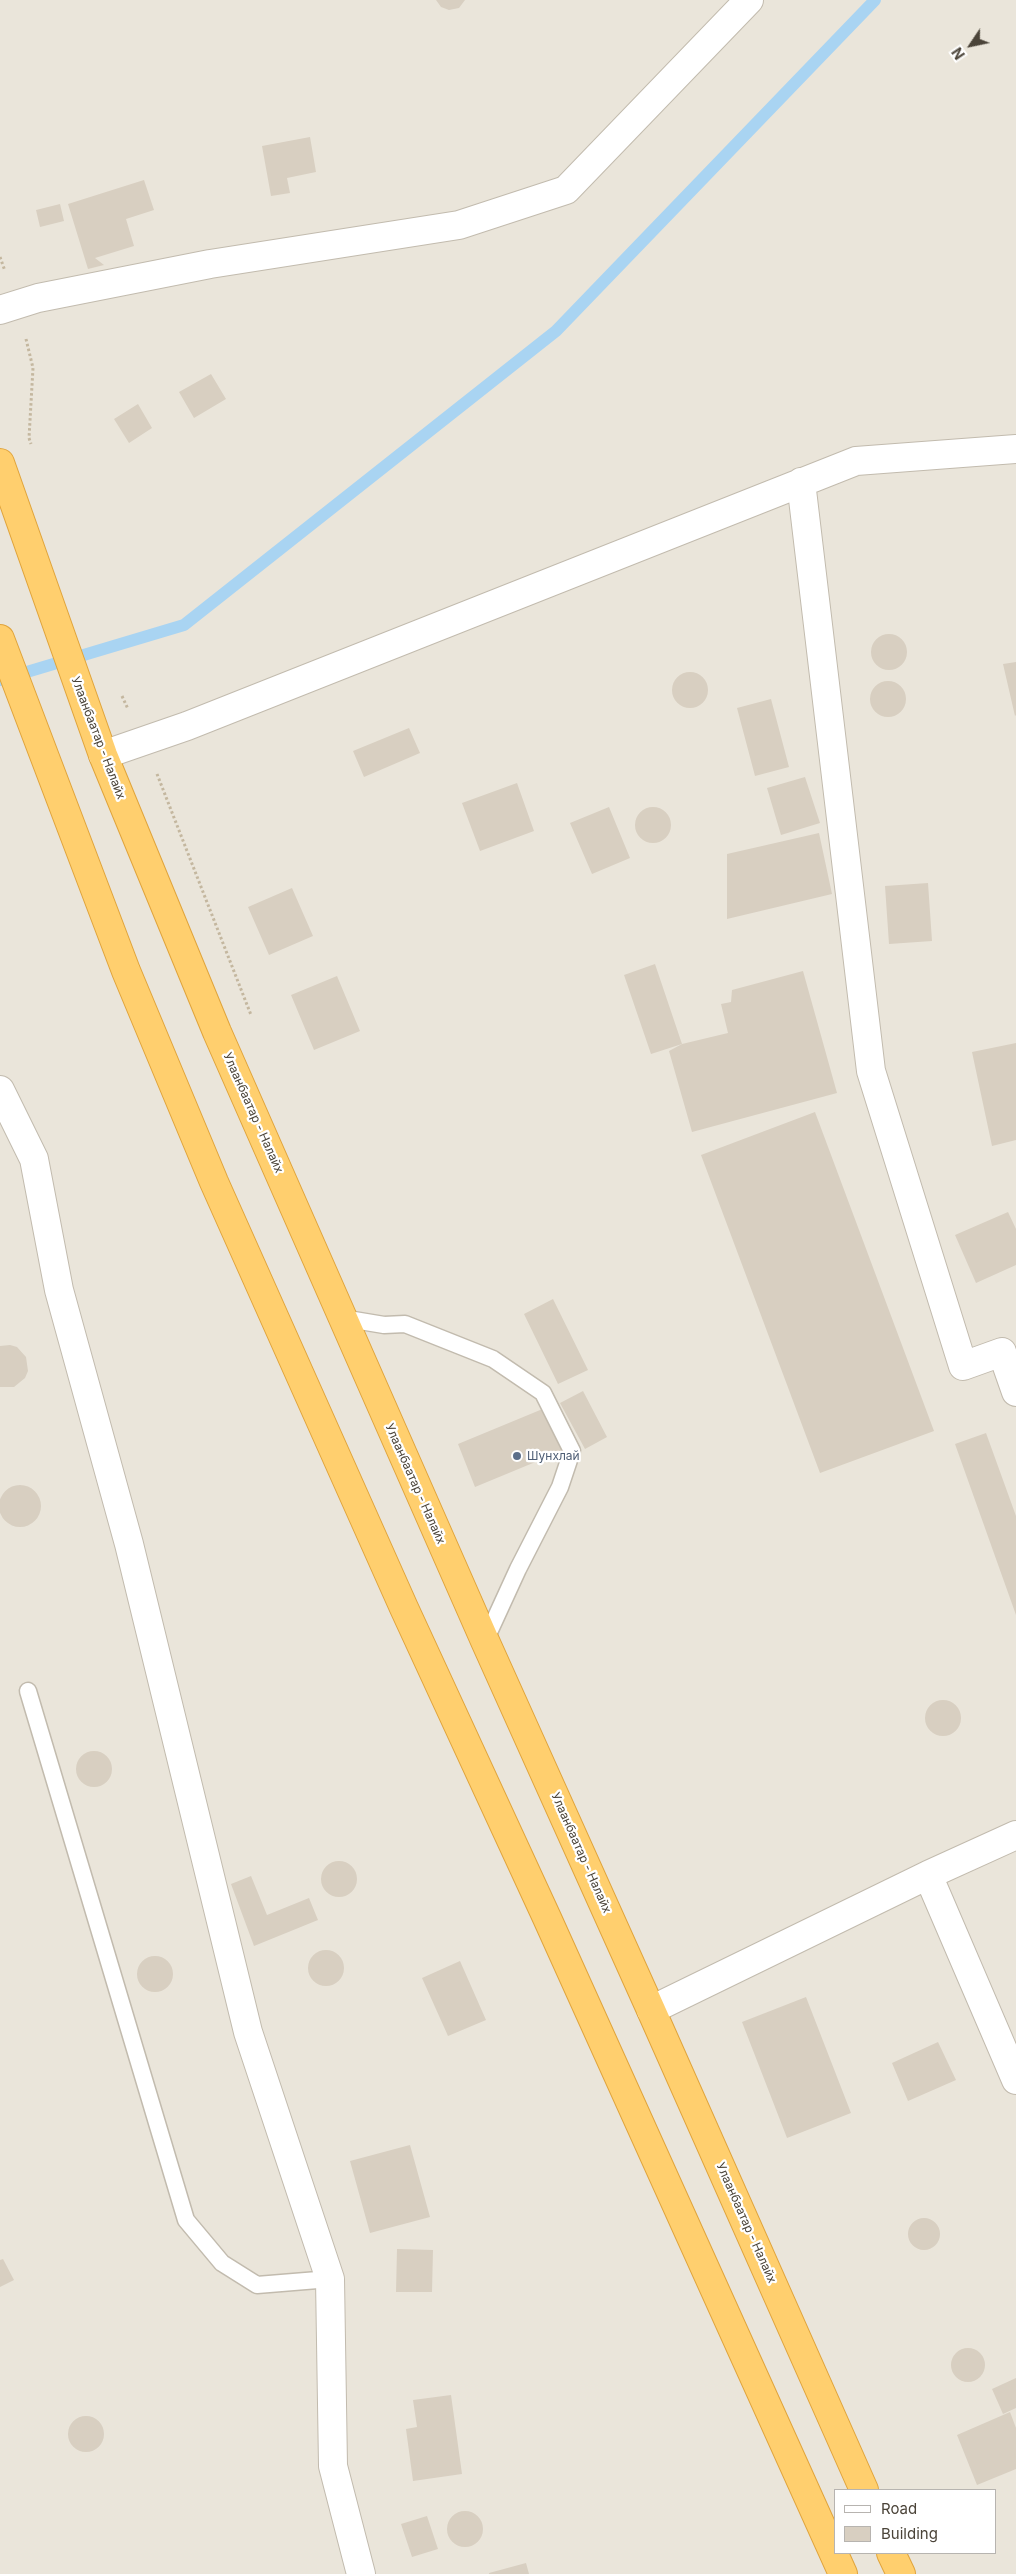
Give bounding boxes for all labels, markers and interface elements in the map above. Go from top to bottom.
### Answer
north arrow [946,20,996,70]
text: N [948,44,968,63]
street label: Улаанбаатар - Налайх [68,675,128,801]
street label: Улаанбаатар - Налайх [220,1050,286,1176]
street label: Улаанбаатар - Налайх [382,1421,448,1547]
place label: Шунхлай [527,1449,580,1463]
marker: Шунхлай [511,1450,523,1462]
street label: Улаанбаатар - Налайх [548,1790,614,1916]
street label: Улаанбаатар - Налайх [713,2160,779,2286]
legend [834,2489,996,2554]
text: Road [881,2499,917,2518]
text: Building [881,2524,938,2543]

